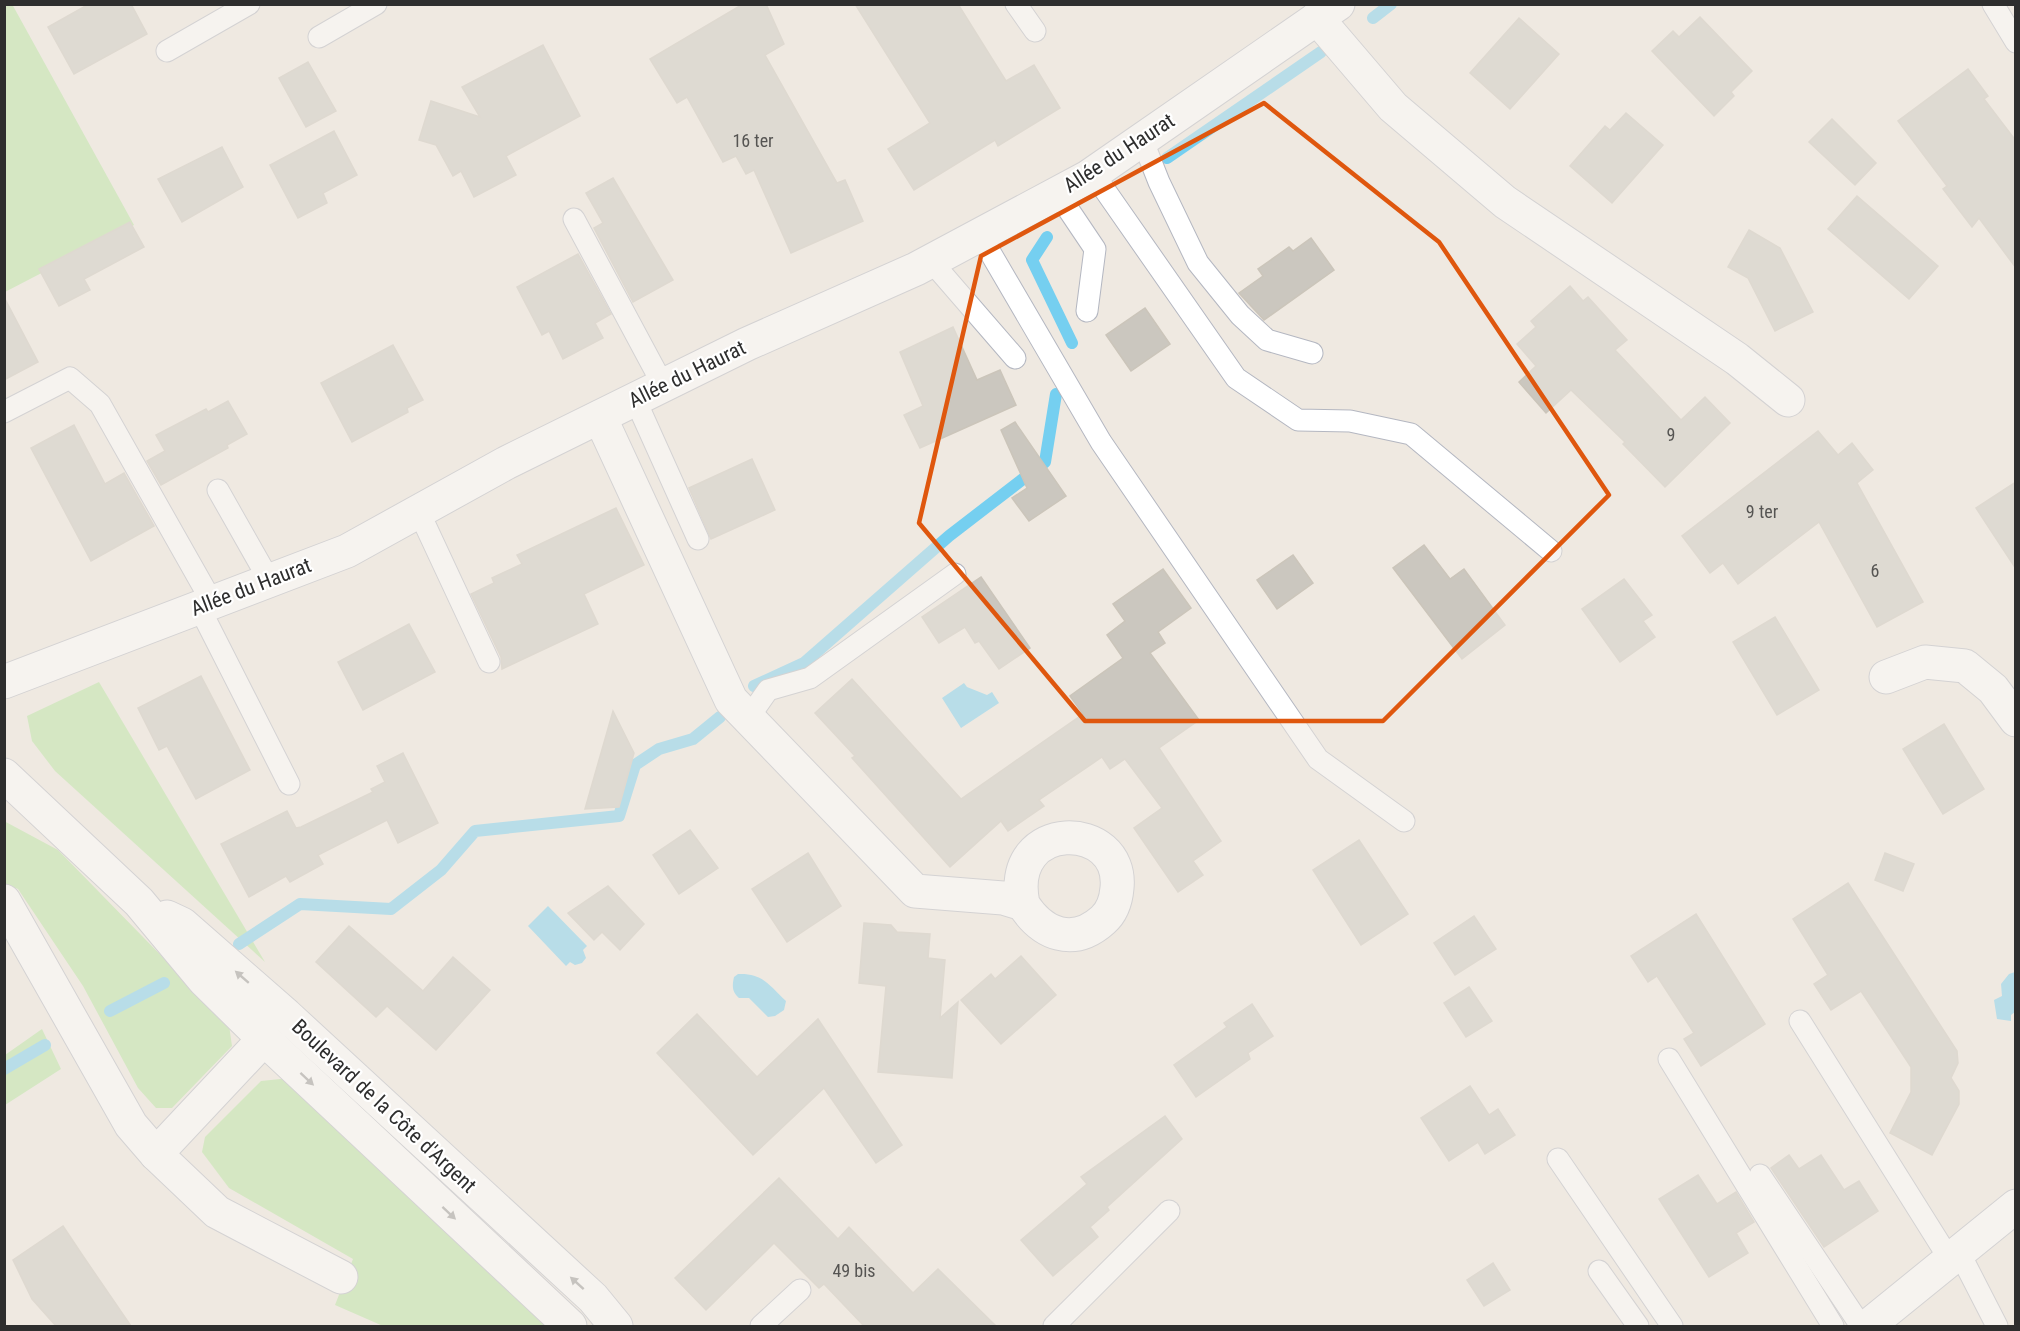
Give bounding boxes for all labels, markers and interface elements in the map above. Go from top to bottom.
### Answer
street label: Allée du Haurat [1059,108,1179,198]
house number: 16 ter [732,130,774,151]
street label: Allée du Haurat [625,335,749,413]
house number: 9 [1667,424,1675,445]
house number: 9 ter [1746,501,1779,522]
street label: Allée du Haurat [187,553,315,621]
house number: 6 [1871,560,1879,581]
one-way arrow [235,971,250,984]
street label: Boulevard de la Côte d'Argent [287,1014,481,1198]
one-way arrow [299,1072,313,1086]
one-way arrow [441,1206,456,1220]
house number: 49 bis [832,1260,876,1281]
one-way arrow [570,1277,585,1290]

